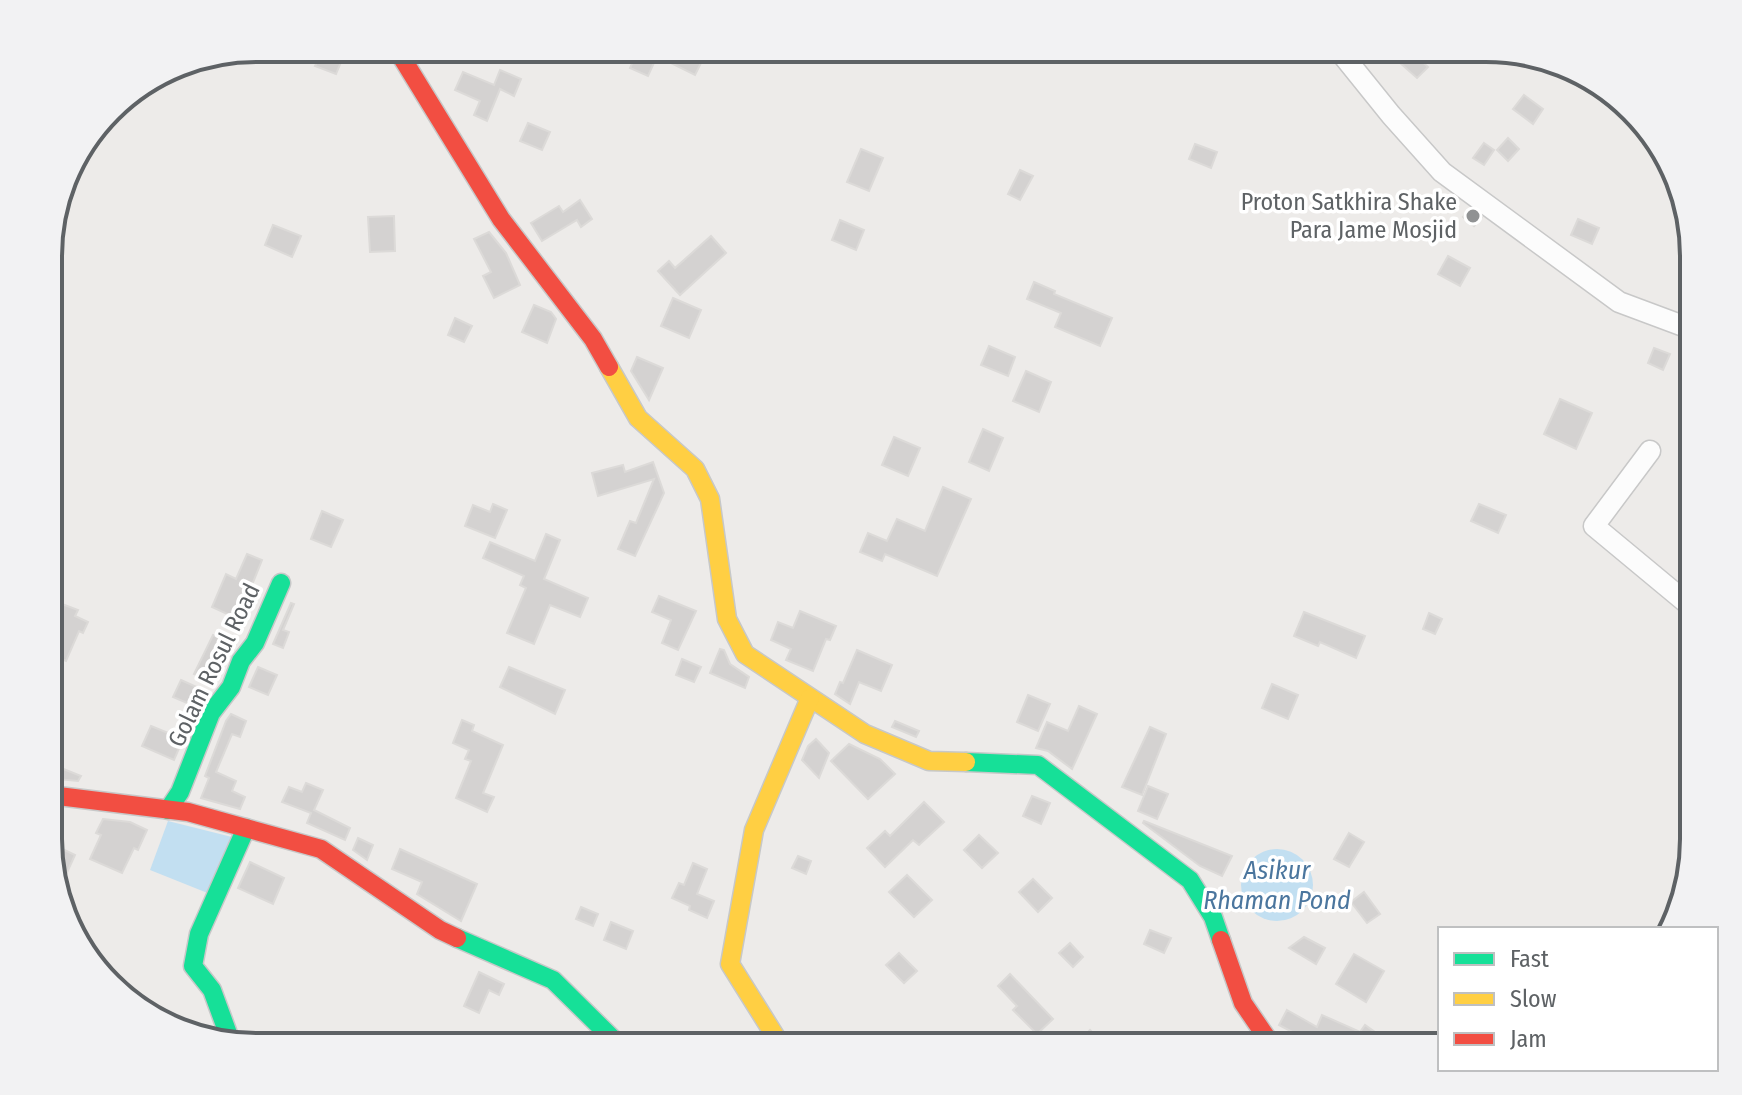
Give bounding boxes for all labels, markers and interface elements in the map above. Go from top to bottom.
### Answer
place label: Proton Satkhira Shake Para Jame Mosjid [1241,188,1457,244]
marker: Proton Satkhira Shake Para Jame Mosjid [1464,207,1482,225]
street label: Golam Rosul Road [162,579,266,751]
water label: Asikur Rhaman Pond [1203,855,1351,916]
legend [1438,927,1718,1071]
text: Fast [1510,945,1549,973]
text: Slow [1510,985,1557,1013]
text: Jam [1510,1025,1547,1053]

